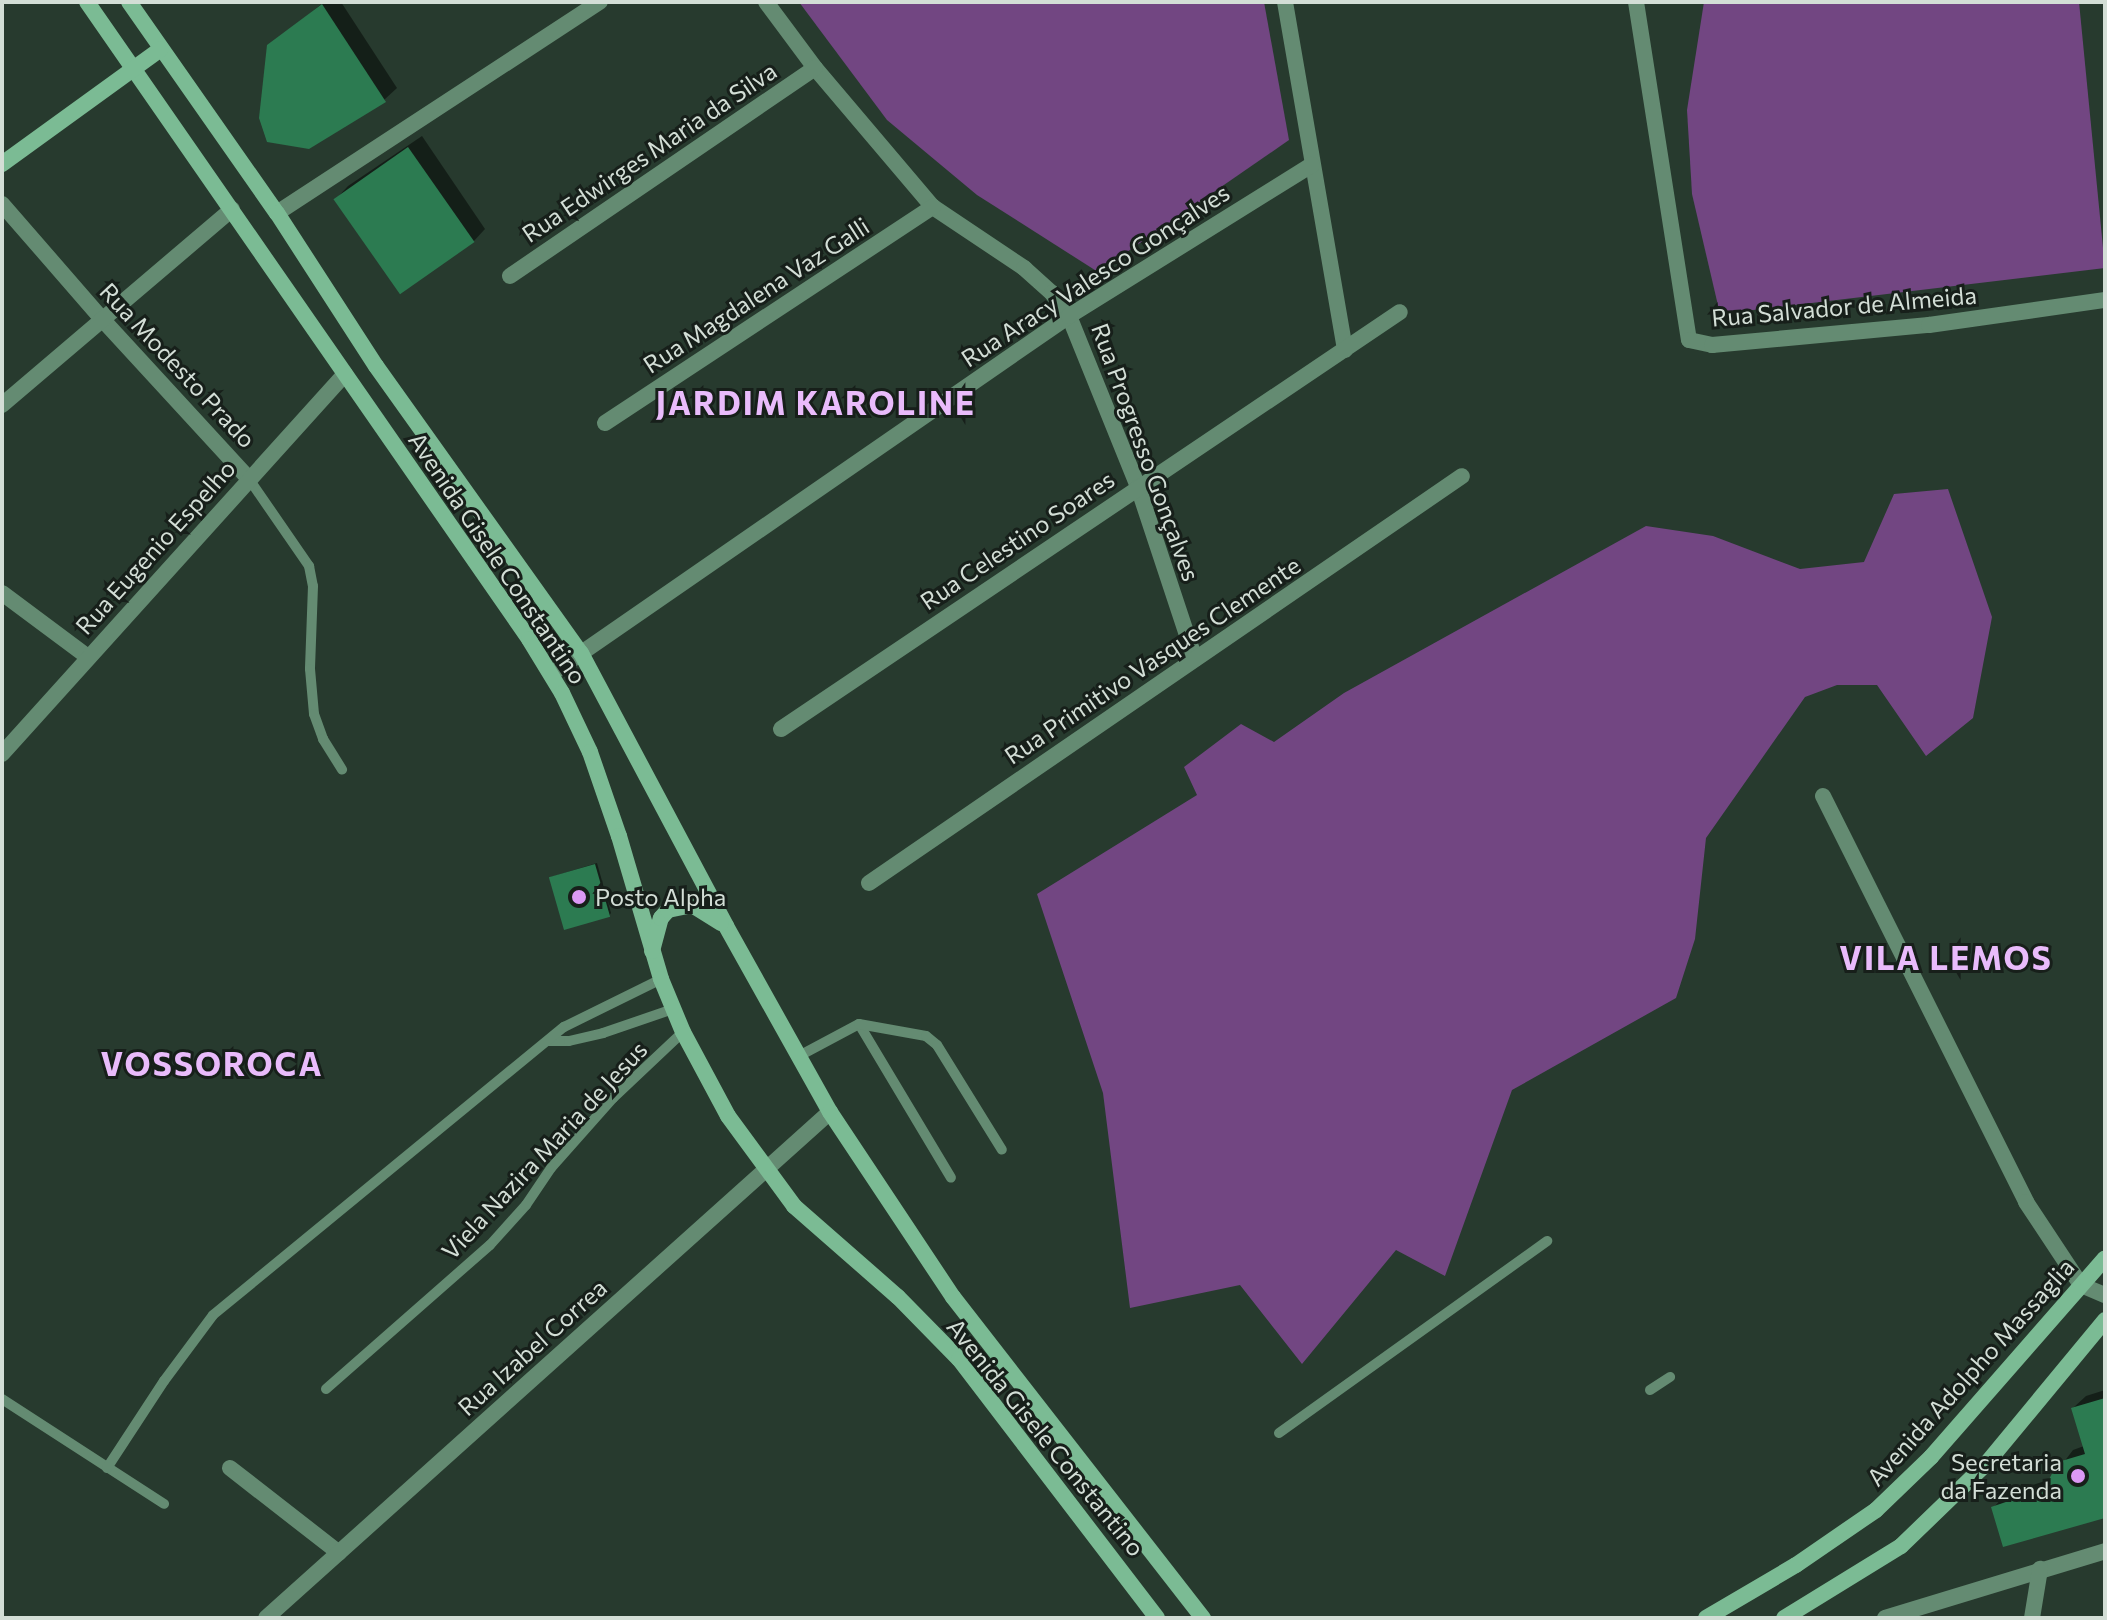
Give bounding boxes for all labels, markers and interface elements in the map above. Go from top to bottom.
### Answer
street label: Rua Edwirges Maria da Silva [516,56,782,248]
street label: Rua Aracy Valesco Gonçalves [956,177,1234,373]
street label: Rua Magdalena Vaz Galli [638,211,874,379]
street label: Rua Modesto Prado [94,277,262,453]
street label: Rua Salvador de Almeida [1710,280,1978,332]
street label: Rua Progresso Gonçalves [1086,319,1206,585]
district label: JARDIM KAROLINE [656,383,976,421]
street label: Avenida Gisele Constantino [403,427,593,689]
street label: Rua Eugenio Espelho [69,454,241,640]
street label: Rua Celestino Soares [915,464,1119,616]
street label: Rua Primitivo Vasques Clemente [999,550,1305,770]
place label: Posto Alpha [595,883,726,911]
marker: Posto Alpha [570,888,588,906]
district label: VILA LEMOS [1839,938,2053,976]
street label: Viela Nazira Maria de Jesus [435,1035,653,1265]
district label: VOSSOROCA [101,1044,323,1082]
street label: Avenida Adolpho Massaglia [1860,1252,2080,1492]
street label: Rua Izabel Correa [452,1273,612,1421]
street label: Avenida Gisele Constantino [941,1312,1151,1562]
place label: Secretaria da Fazenda [1940,1448,2062,1504]
marker: Secretaria da Fazenda [2069,1467,2087,1485]

